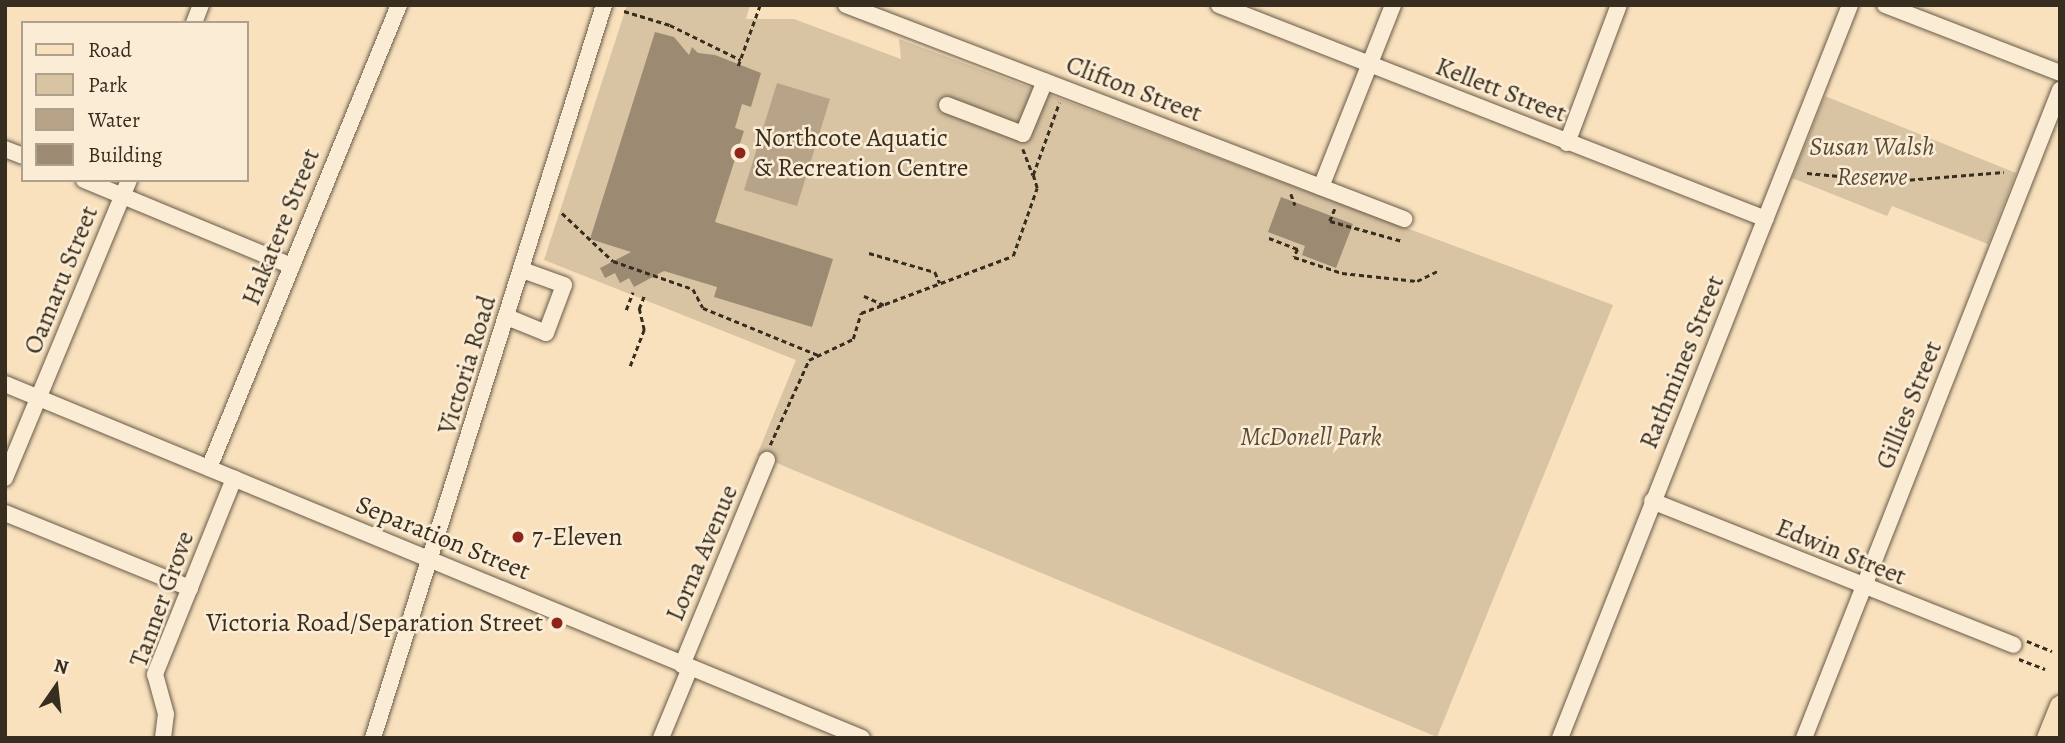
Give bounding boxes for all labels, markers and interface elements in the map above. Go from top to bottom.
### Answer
legend [21,21,248,182]
text: Road [88,36,132,64]
street label: Clifton Street [1062,49,1206,129]
street label: Kellett Street [1431,51,1571,129]
text: Park [88,71,127,99]
text: Water [88,106,140,134]
place label: Northcote Aquatic & Recreation Centre [754,122,968,184]
park label: Susan Walsh Reserve [1809,131,1935,192]
text: Building [88,141,162,169]
street label: Hakatere Street [235,144,327,310]
marker: Northcote Aquatic & Recreation Centre [732,145,748,161]
street label: Oamaru Street [17,201,105,359]
street label: Rathmines Street [1633,271,1731,453]
street label: Victoria Road [431,292,503,438]
street label: Gillies Street [1869,336,1949,474]
park label: McDonell Park [1240,421,1382,453]
street label: Lorna Avenue [659,480,745,626]
street label: Separation Street [352,489,534,587]
street label: Edwin Street [1771,512,1911,592]
place label: 7-Eleven [532,521,622,553]
street label: Tanner Grove [123,527,201,671]
marker: 7-Eleven [510,529,526,545]
place label: Victoria Road/Separation Street [206,607,543,639]
marker: Victoria Road/Separation Street [549,615,565,631]
north arrow [21,652,91,722]
text: N [51,652,71,681]

